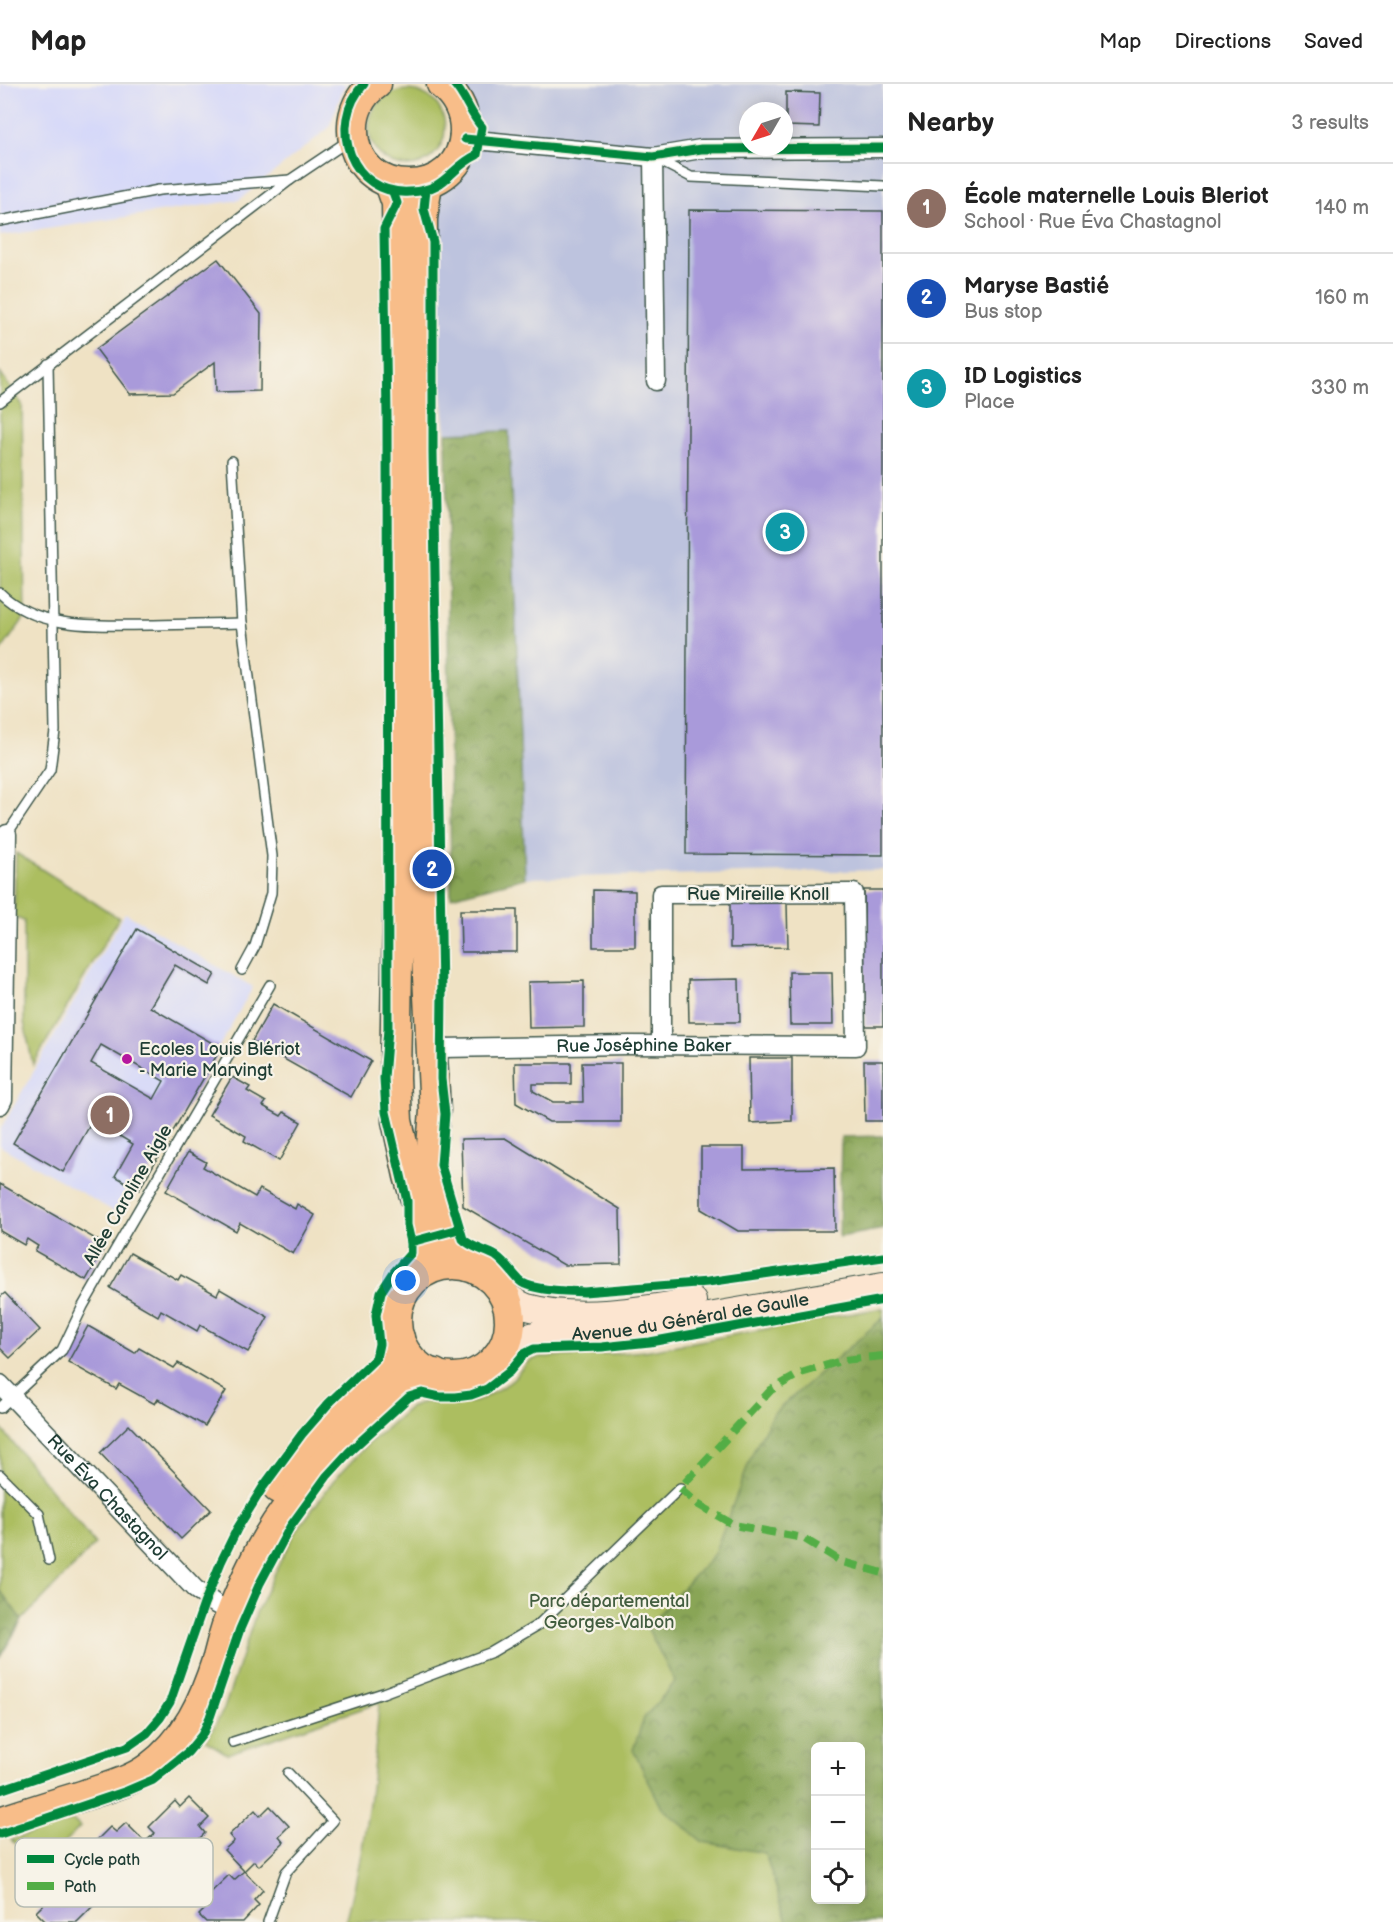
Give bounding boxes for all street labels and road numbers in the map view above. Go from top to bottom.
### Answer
street label: Rue Mireille Knoll [687,884,829,905]
street label: Rue Joséphine Baker [556,1034,732,1057]
street label: Allée Caroline Aigle [79,1121,177,1269]
street label: Avenue du Général de Gaulle [572,1288,811,1345]
street label: Rue Éva Chastagnol [43,1430,172,1564]

